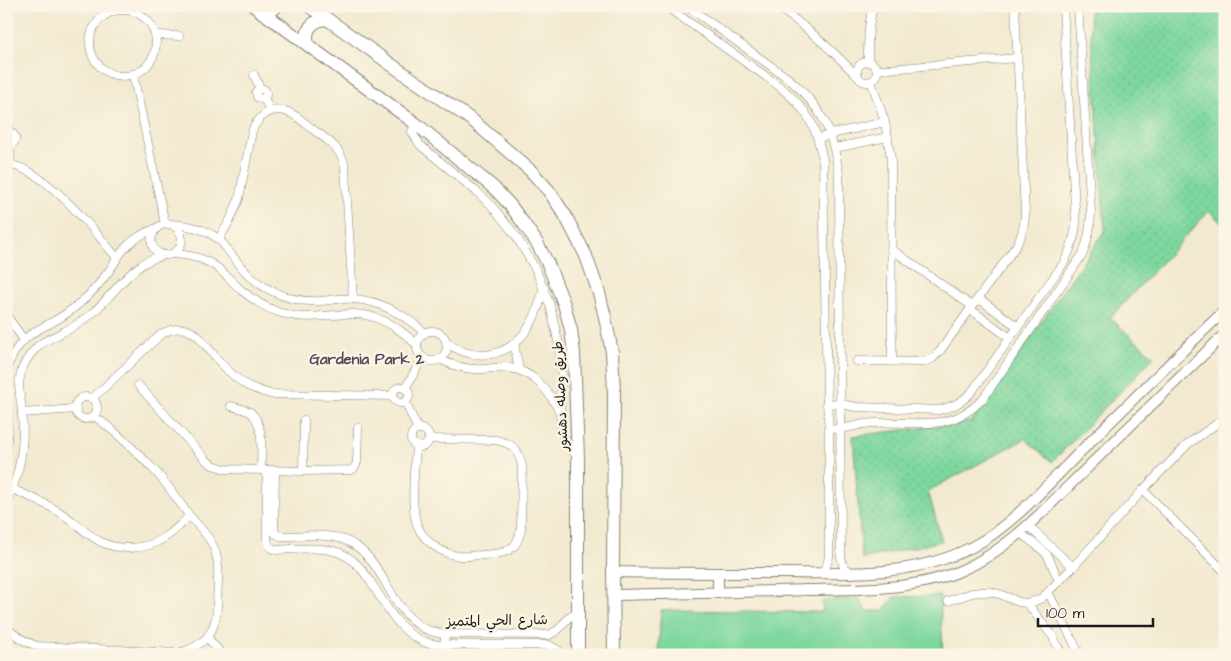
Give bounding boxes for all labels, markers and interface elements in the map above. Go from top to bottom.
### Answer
street label: طريق وصله دهشور [548,341,574,452]
district label: Gardenia Park 2 [310,349,425,370]
scale bar [1038,596,1154,628]
text: 100 m [1046,603,1085,624]
street label: شارع الحي المتميز [445,610,548,634]

